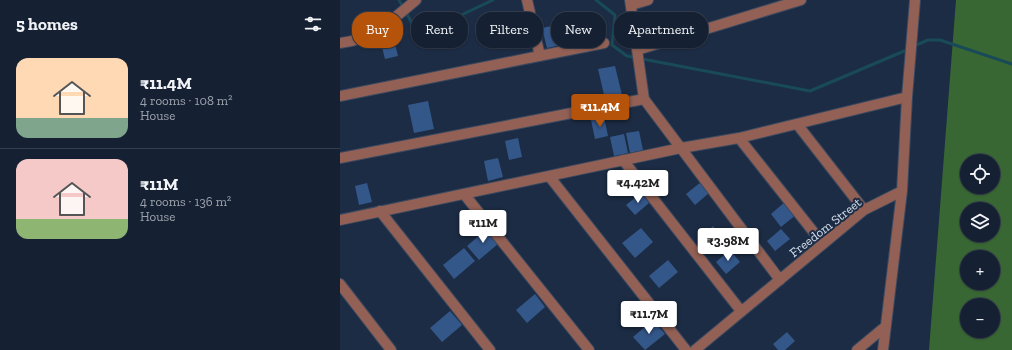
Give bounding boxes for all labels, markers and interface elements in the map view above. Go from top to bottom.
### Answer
chip: Buy [352,12,403,48]
chip: Rent [411,12,468,48]
chip: Filters [476,12,543,48]
chip: New [551,12,606,48]
chip: Apartment [614,12,708,48]
icon: filters [302,13,324,35]
text: 5 homes [16,14,78,34]
text: ₹11.4M [140,73,192,93]
icon: home [48,74,96,122]
text: 4 rooms · 108 m² [140,93,233,108]
pin: ₹11.4M [567,94,633,128]
text: ₹11.4M [580,99,620,114]
text: House [140,108,175,123]
map controls [960,154,1000,338]
button: locate [960,154,1000,194]
pin: ₹4.42M [605,170,671,204]
text: ₹11M [140,174,178,194]
icon: home [48,175,96,223]
text: ₹4.42M [616,175,660,190]
text: 4 rooms · 136 m² [140,194,231,209]
street label: Freedom Street [786,195,864,260]
button: layers [960,202,1000,242]
text: House [140,209,175,224]
pin: ₹11M [459,210,507,244]
text: ₹11M [468,215,498,230]
pin: ₹3.98M [695,228,761,262]
text: ₹3.98M [707,233,749,248]
button: + [960,250,1000,290]
button: − [960,298,1000,338]
pin: ₹11.7M [616,301,682,335]
text: ₹11.7M [630,306,668,321]

